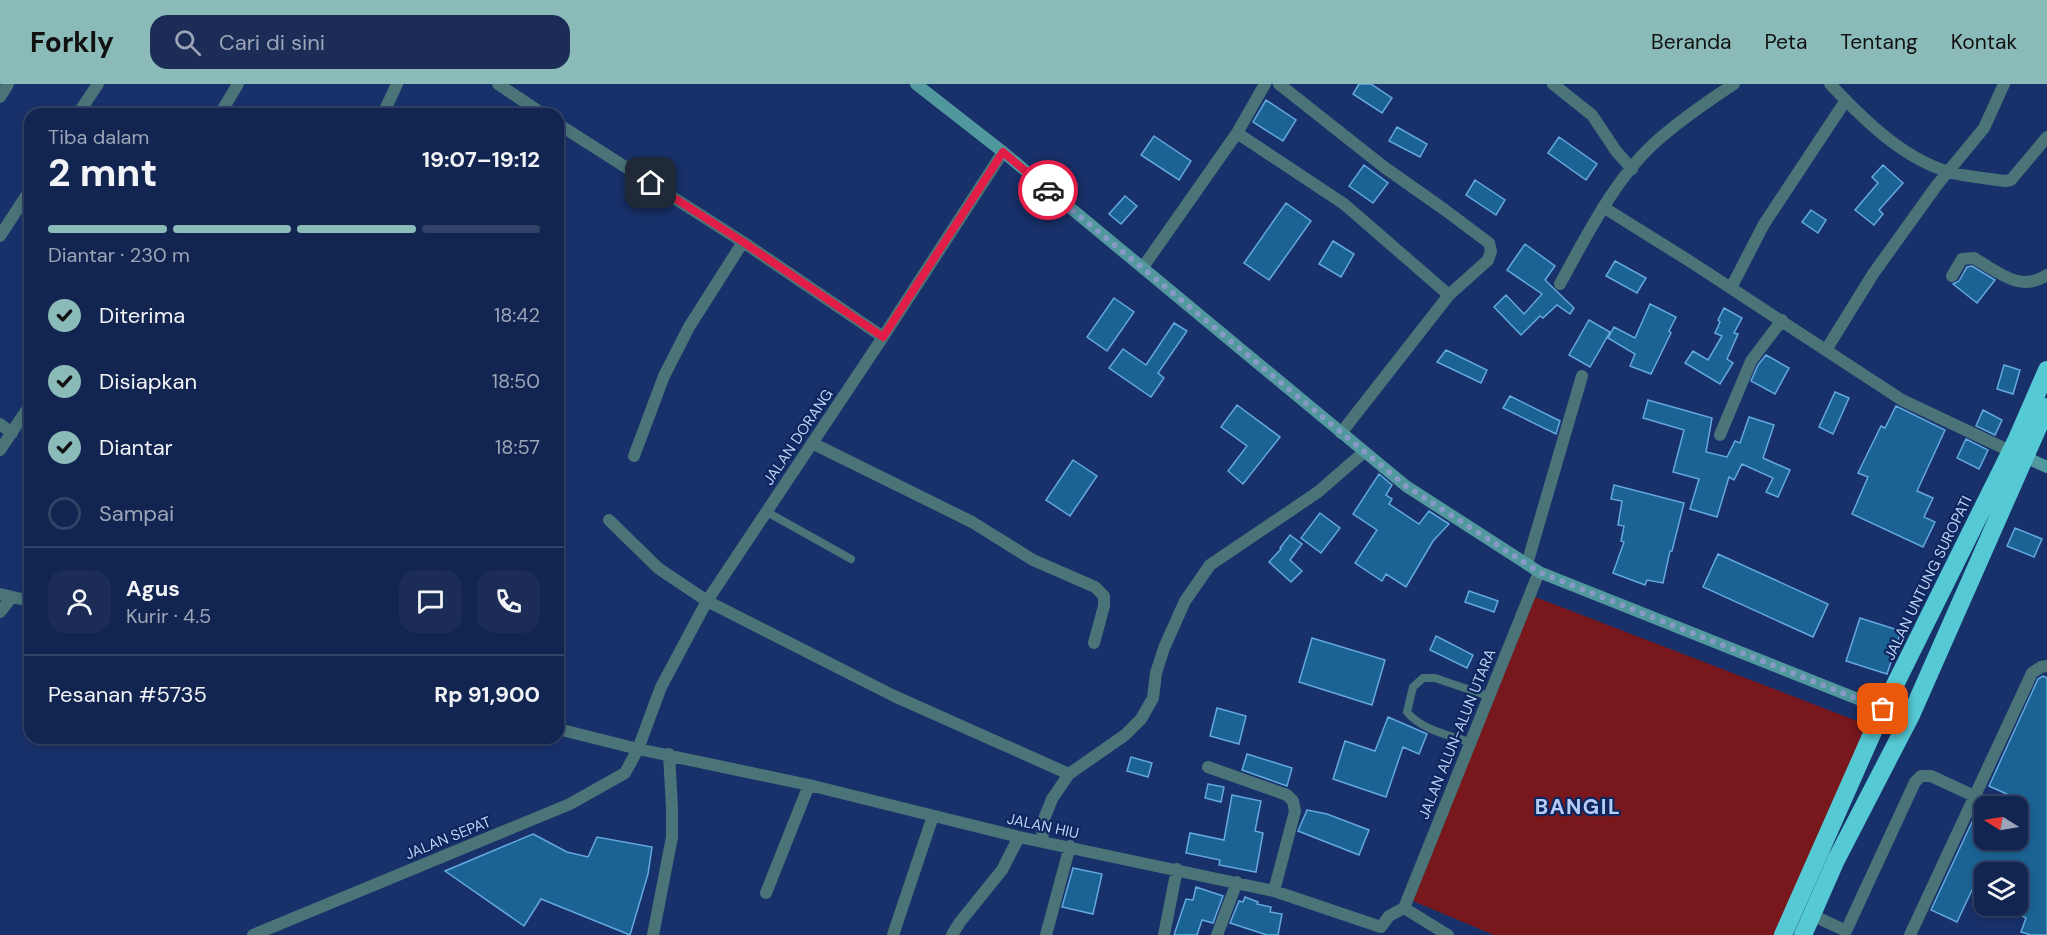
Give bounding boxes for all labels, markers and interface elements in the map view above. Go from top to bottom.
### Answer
search box [150,15,570,69]
text: Forkly [30,24,114,61]
icon: search [171,26,204,59]
text: Cari di sini [219,28,325,57]
text: Beranda [1651,28,1732,56]
text: Peta [1765,28,1807,56]
text: Tentang [1840,28,1918,56]
text: Kontak [1951,28,2017,56]
text: Tiba dalam [48,124,149,150]
text: 19:07–19:12 [422,145,540,174]
text: 2 mnt [48,147,157,198]
pin [625,157,676,208]
courier [1018,160,1078,220]
icon: home [634,166,667,199]
icon: car [1032,174,1065,207]
text: Diantar · 230 m [48,242,190,268]
icon: check [48,299,81,332]
text: Diterima [99,301,185,330]
text: 18:42 [494,302,540,328]
icon: check [48,365,81,398]
text: Disiapkan [99,367,197,396]
text: 18:50 [492,368,540,394]
street label: JALAN DORANG [758,385,838,489]
icon: check [48,431,81,464]
text: Diantar [99,433,173,462]
text: 18:57 [495,434,540,460]
street label: JALAN UNTUNG SUROPATI [1879,492,1977,664]
text: Sampai [99,499,174,528]
button: person [48,570,111,633]
button: chat [399,570,462,633]
button: phone [477,570,540,633]
text: Agus [126,574,180,603]
text: Kurir · 4.5 [126,603,211,629]
street label: JALAN ALUN-ALUN UTARA [1414,646,1500,822]
text: Pesanan #5735 [48,680,207,709]
text: Rp 91,900 [434,680,540,709]
pin [1857,683,1908,734]
icon: bag [1866,692,1899,725]
district label: BANGIL [1535,793,1621,821]
north arrow [1974,796,2028,850]
map controls [1974,796,2028,916]
street label: JALAN HIU [1005,809,1081,843]
street label: JALAN SEPAT [402,812,494,864]
button: layers [1974,862,2028,916]

